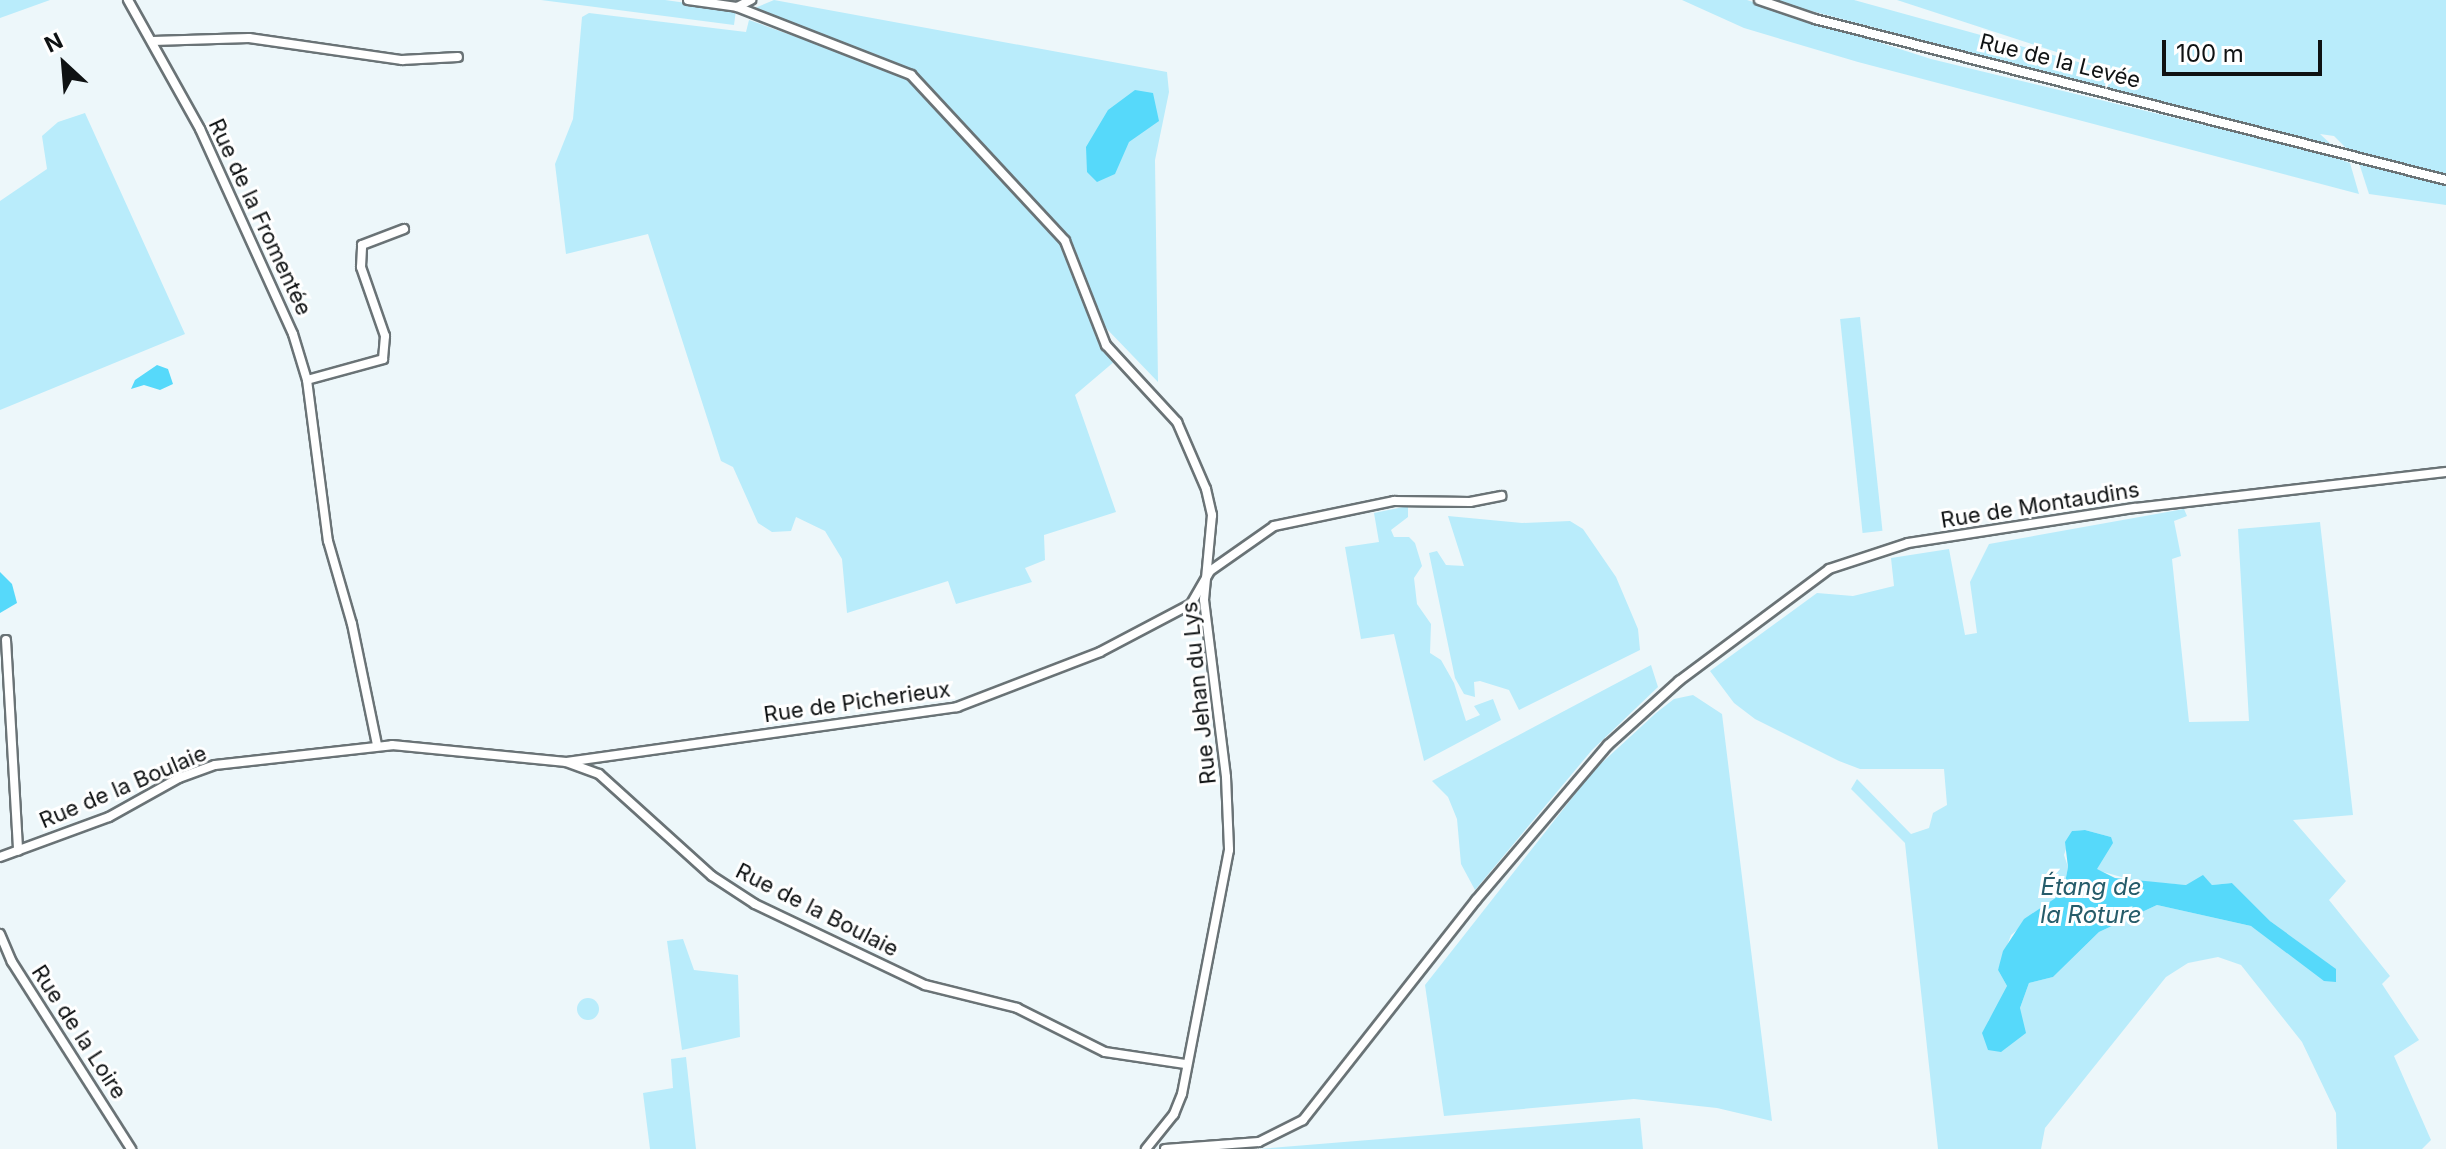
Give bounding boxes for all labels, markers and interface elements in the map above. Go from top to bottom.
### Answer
north arrow [24,24,104,104]
scale bar [2166,24,2326,74]
text: N [40,27,67,58]
street label: Rue de la Levée [1977,28,2143,94]
text: 100 m [2176,39,2244,68]
street label: Rue de la Fromentée [203,115,317,319]
street label: Rue de Montaudins [1939,476,2141,534]
street label: Rue Jehan du Lys [1176,600,1222,786]
street label: Rue de Picherieux [762,676,952,728]
street label: Rue de la Boulaie [35,740,211,834]
street label: Rue de la Boulaie [731,858,903,962]
water label: Étang de la Roture [2040,873,2142,929]
street label: Rue de la Loire [26,960,132,1104]

